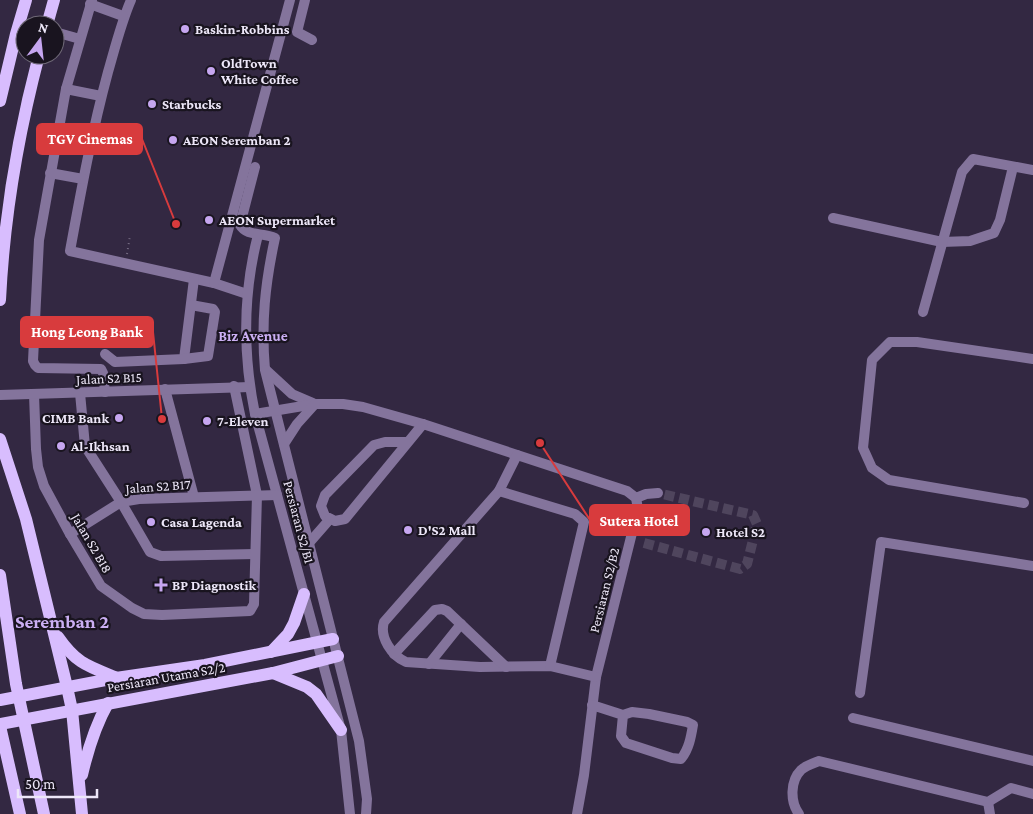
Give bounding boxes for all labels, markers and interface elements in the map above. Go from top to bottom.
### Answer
north arrow [15,15,65,65]
text: N [37,18,50,37]
place label: Baskin-Robbins [195,21,290,37]
marker: Baskin-Robbins [179,23,191,35]
place label: OldTown White Coffee [220,55,299,87]
marker: OldTown White Coffee [205,65,217,77]
place label: Starbucks [162,96,222,112]
marker: Starbucks [146,98,158,110]
callout: TGV Cinemas [37,124,142,154]
text: TGV Cinemas [47,131,133,147]
place label: AEON Seremban 2 [182,132,291,148]
marker: AEON Seremban 2 [167,134,179,146]
place label: AEON Supermarket [218,212,336,228]
marker: AEON Supermarket [203,214,215,226]
callout: Hong Leong Bank [21,317,153,347]
text: Hong Leong Bank [31,324,144,340]
district label: Biz Avenue [218,328,288,344]
street label: Jalan S2 B15 [74,369,142,387]
place label: CIMB Bank [42,410,109,426]
marker: CIMB Bank [113,412,125,424]
place label: 7-Eleven [217,413,268,429]
marker: 7-Eleven [201,415,213,427]
place label: Al-Ikhsan [70,438,130,454]
marker: Al-Ikhsan [55,440,67,452]
street label: Jalan S2 B17 [123,476,192,496]
street label: Persiaran S2/B1 [280,479,318,565]
callout: Sutera Hotel [590,505,689,535]
street label: Jalan S2 B18 [67,508,116,576]
text: Sutera Hotel [600,513,679,529]
place label: Casa Lagenda [161,514,242,530]
marker: Casa Lagenda [145,516,157,528]
place label: D'S2 Mall [418,522,476,538]
marker: D'S2 Mall [402,524,414,536]
place label: Hotel S2 [716,524,765,540]
marker: Hotel S2 [700,526,712,538]
street label: Persiaran S2/B2 [586,546,622,634]
place label: BP Diagnostik [172,577,256,593]
marker: BP Diagnostik [154,578,168,592]
district label: Seremban 2 [15,611,109,632]
street label: Persiaran Utama S2/2 [106,659,227,695]
scale bar [18,766,96,798]
text: 50 m [25,776,55,792]

